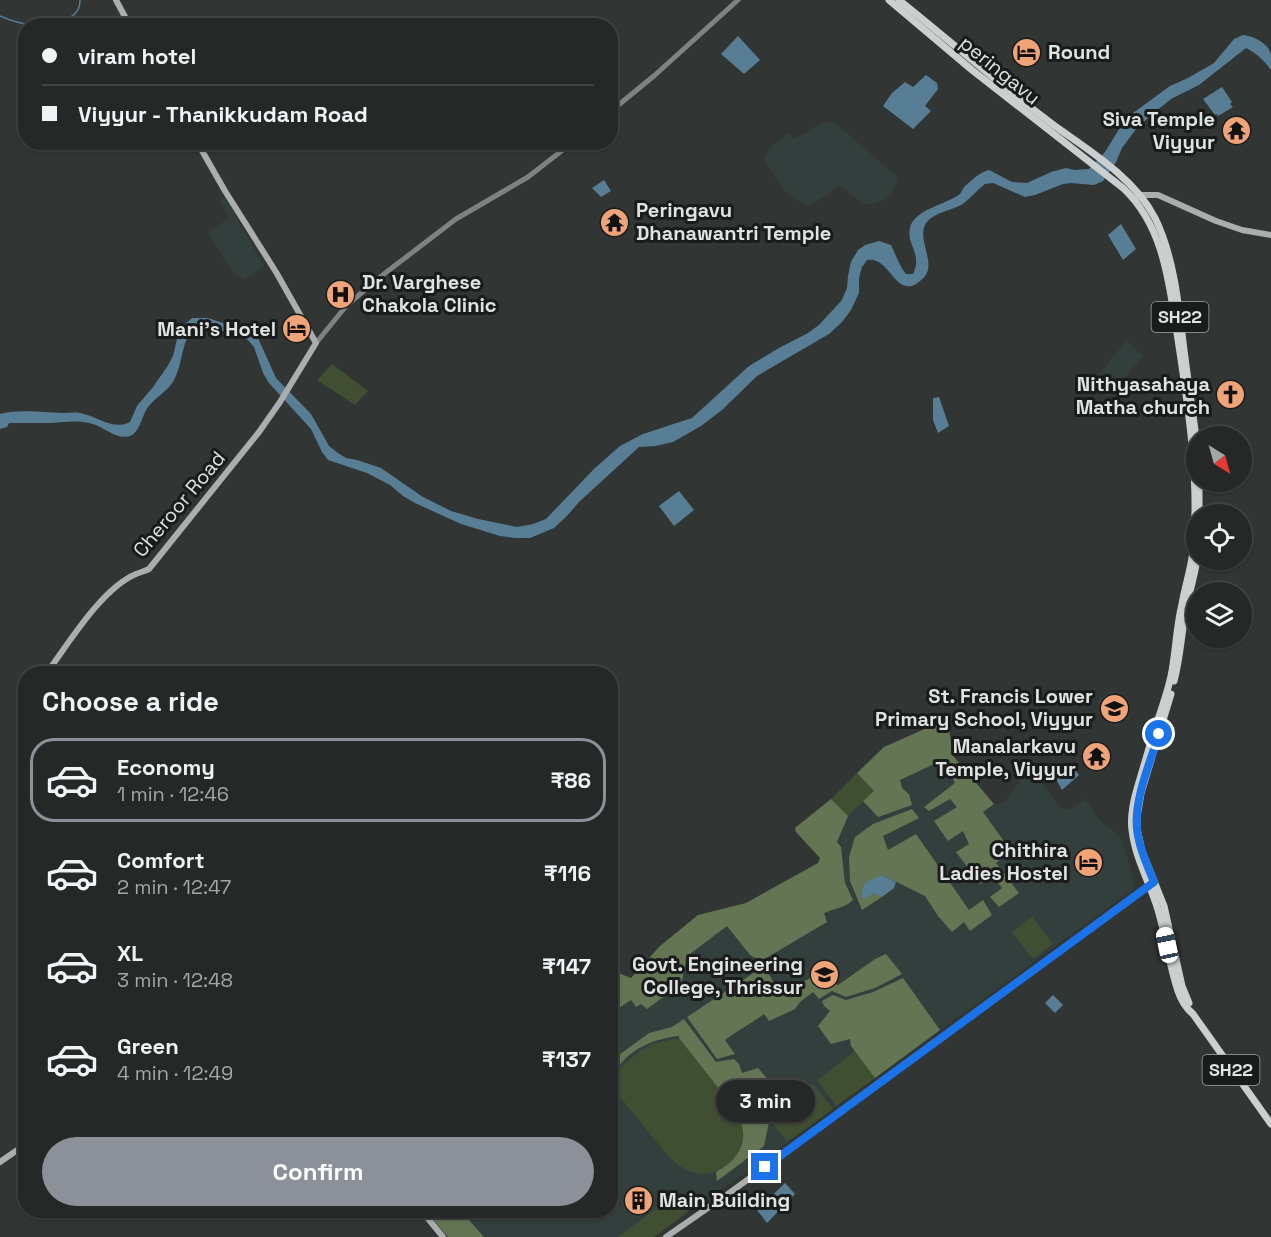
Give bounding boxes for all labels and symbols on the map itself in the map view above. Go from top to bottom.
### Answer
street label: peringavu [954,30,1046,110]
hotel icon: Round [1011,36,1043,68]
place label: Round [1048,39,1110,65]
place label: Siva Temple Viyyur [1103,106,1215,155]
temple icon: Siva Temple Viyyur [1220,115,1252,147]
place label: Peringavu Dhanawantri Temple [636,197,831,246]
temple icon: Peringavu Dhanawantri Temple [599,206,631,238]
place label: Dr. Varghese Chakola Clinic [362,269,497,318]
hospital icon: Dr. Varghese Chakola Clinic [325,278,357,310]
road number: SH22 [1152,302,1208,332]
hotel icon: Mani's Hotel [281,313,313,345]
place label: Mani's Hotel [157,316,276,342]
place label: Nithyasahaya Matha church [1076,371,1210,420]
church icon: Nithyasahaya Matha church [1215,379,1247,411]
north arrow [1186,426,1252,492]
street label: Cheroor Road [127,446,231,562]
place label: St. Francis Lower Primary School, Viyyur [875,683,1093,732]
school or university icon: St. Francis Lower Primary School, Viyyur [1098,692,1130,724]
route start [1145,720,1172,747]
place label: Manalarkavu Temple, Viyyur [935,733,1076,782]
temple icon: Manalarkavu Temple, Viyyur [1081,741,1113,773]
place label: Chithira Ladies Hostel [939,837,1068,886]
hotel icon: Chithira Ladies Hostel [1073,846,1105,878]
car [1154,926,1180,964]
place label: Govt. Engineering College, Thrissur [632,951,803,1000]
school or university icon: Govt. Engineering College, Thrissur [808,959,840,991]
road number: SH22 [1202,1055,1260,1085]
callout: 3 min [716,1080,814,1122]
route end [751,1153,778,1180]
building icon: Main Building [622,1184,654,1216]
place label: Main Building [659,1187,790,1213]

